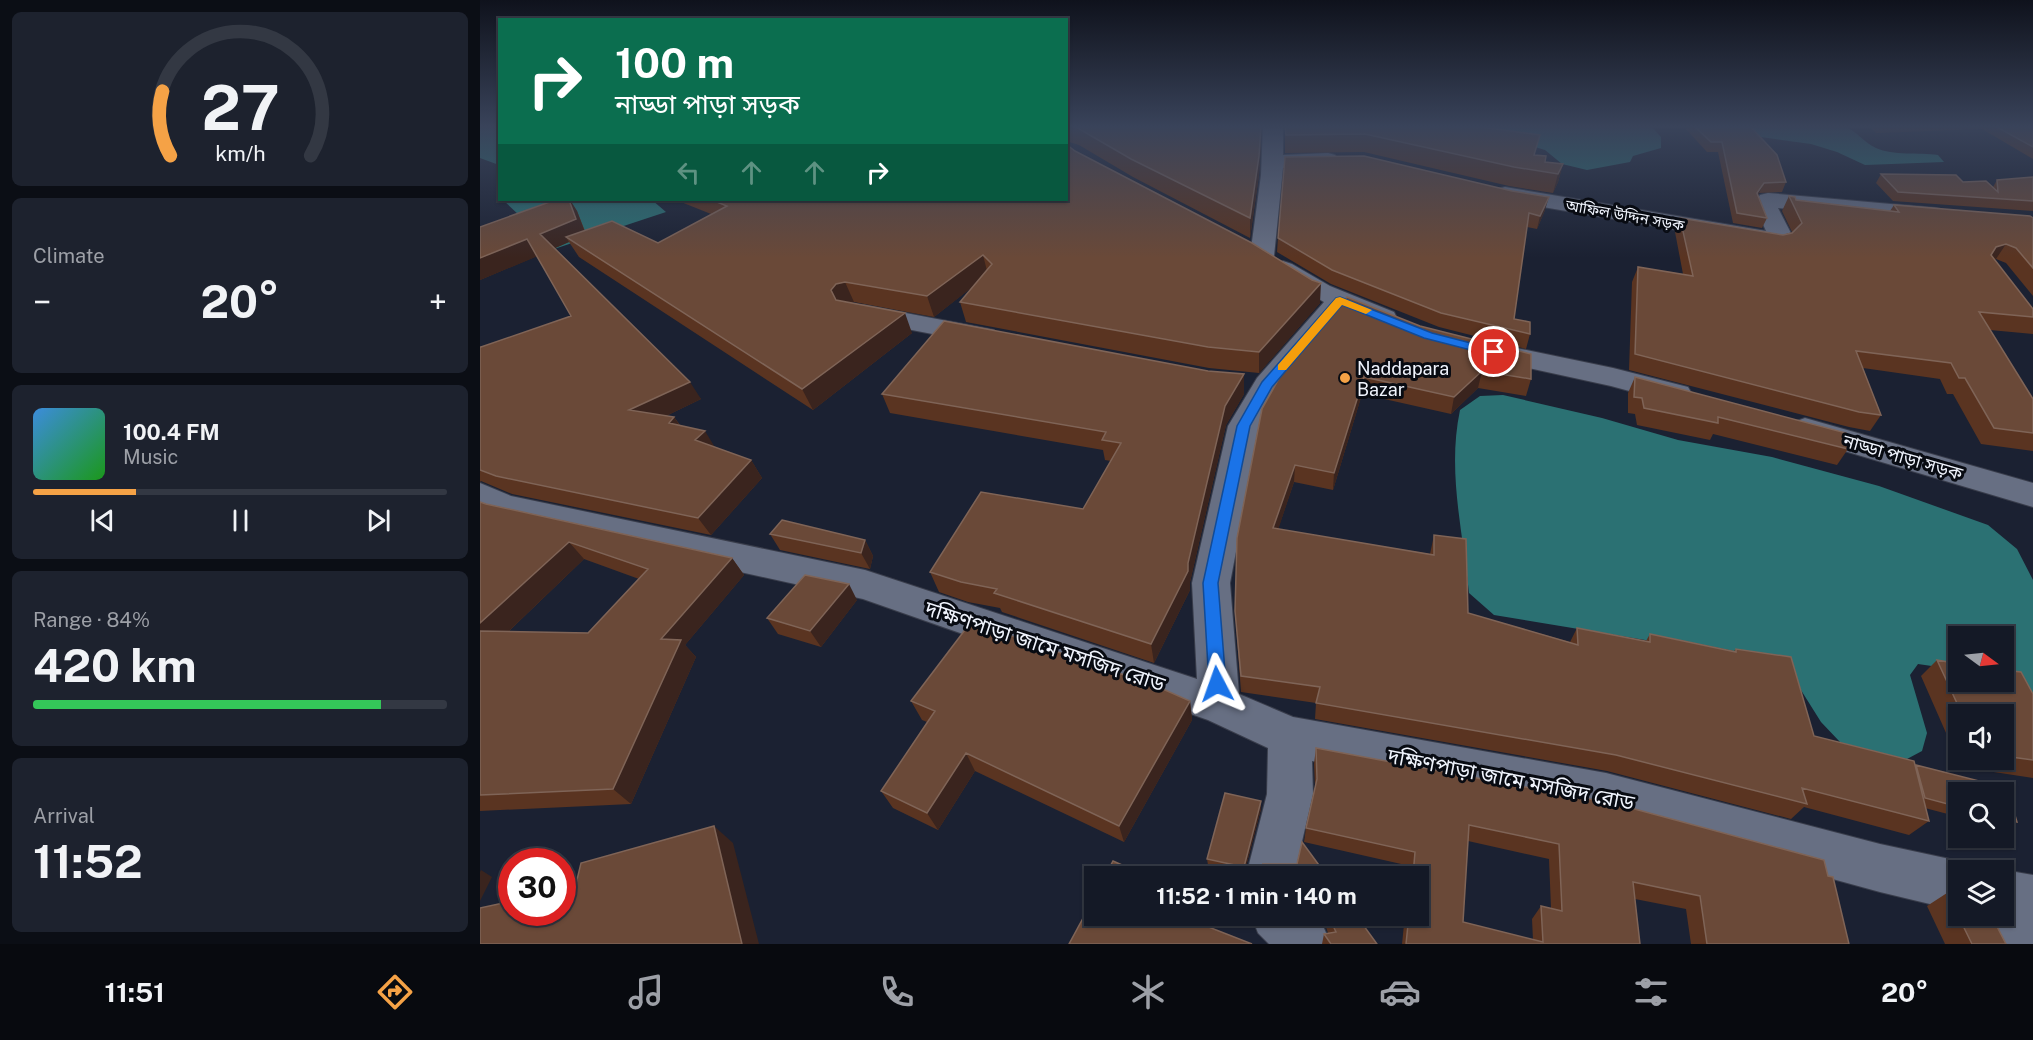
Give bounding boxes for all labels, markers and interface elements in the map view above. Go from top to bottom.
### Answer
text: 100 m [615,38,734,87]
icon: right [516,42,594,120]
text: 27 [201,71,279,144]
text: নাড্ডা পাড়া সড়ক [615,88,800,120]
text: km/h [215,142,265,167]
icon: left [672,156,705,189]
icon: ahead [735,156,768,189]
icon: ahead [798,156,831,189]
icon: right [861,156,894,189]
street label: আফিল উদ্দিন সড়ক [1563,196,1686,234]
text: Climate [33,244,105,268]
text: 20° [201,275,279,328]
text: − [33,283,51,321]
text: + [429,283,447,321]
pin [1468,326,1519,377]
icon: arrive [1477,335,1510,368]
place label: Naddapara Bazar [1357,358,1449,400]
marker: Naddapara Bazar [1338,371,1352,385]
text: 100.4 FM [123,419,220,445]
street label: নাড্ডা পাড়া সড়ক [1840,430,1966,484]
text: Music [123,445,178,469]
icon: previous [86,504,119,537]
icon: pause [224,504,257,537]
icon: next [362,504,395,537]
street label: দক্ষিণপাড়া জামে মসজিদ রোড [921,595,1169,697]
text: Range · 84% [33,608,150,632]
north arrow [1948,626,2014,692]
map controls [1948,626,2014,926]
text: 420 km [33,639,197,692]
position arrow [1185,652,1249,716]
button: sound [1948,704,2014,770]
street label: দক্ষিণপাড়া জামে মসজিদ রোড [1385,743,1637,815]
button: search [1948,782,2014,848]
text: Arrival [33,804,95,828]
text: 11:52 [33,835,143,888]
speed limit sign: 30 [498,848,576,926]
button: layers [1948,860,2014,926]
text: 11:52 · 1 min · 140 m [1156,883,1357,909]
icon: directions [374,971,416,1013]
icon: music [625,971,667,1013]
icon: phone [876,971,918,1013]
icon: climate [1127,971,1169,1013]
icon: car [1379,971,1421,1013]
icon: filters [1630,971,1672,1013]
text: 11:51 [105,976,165,1008]
text: 20° [1881,976,1928,1008]

